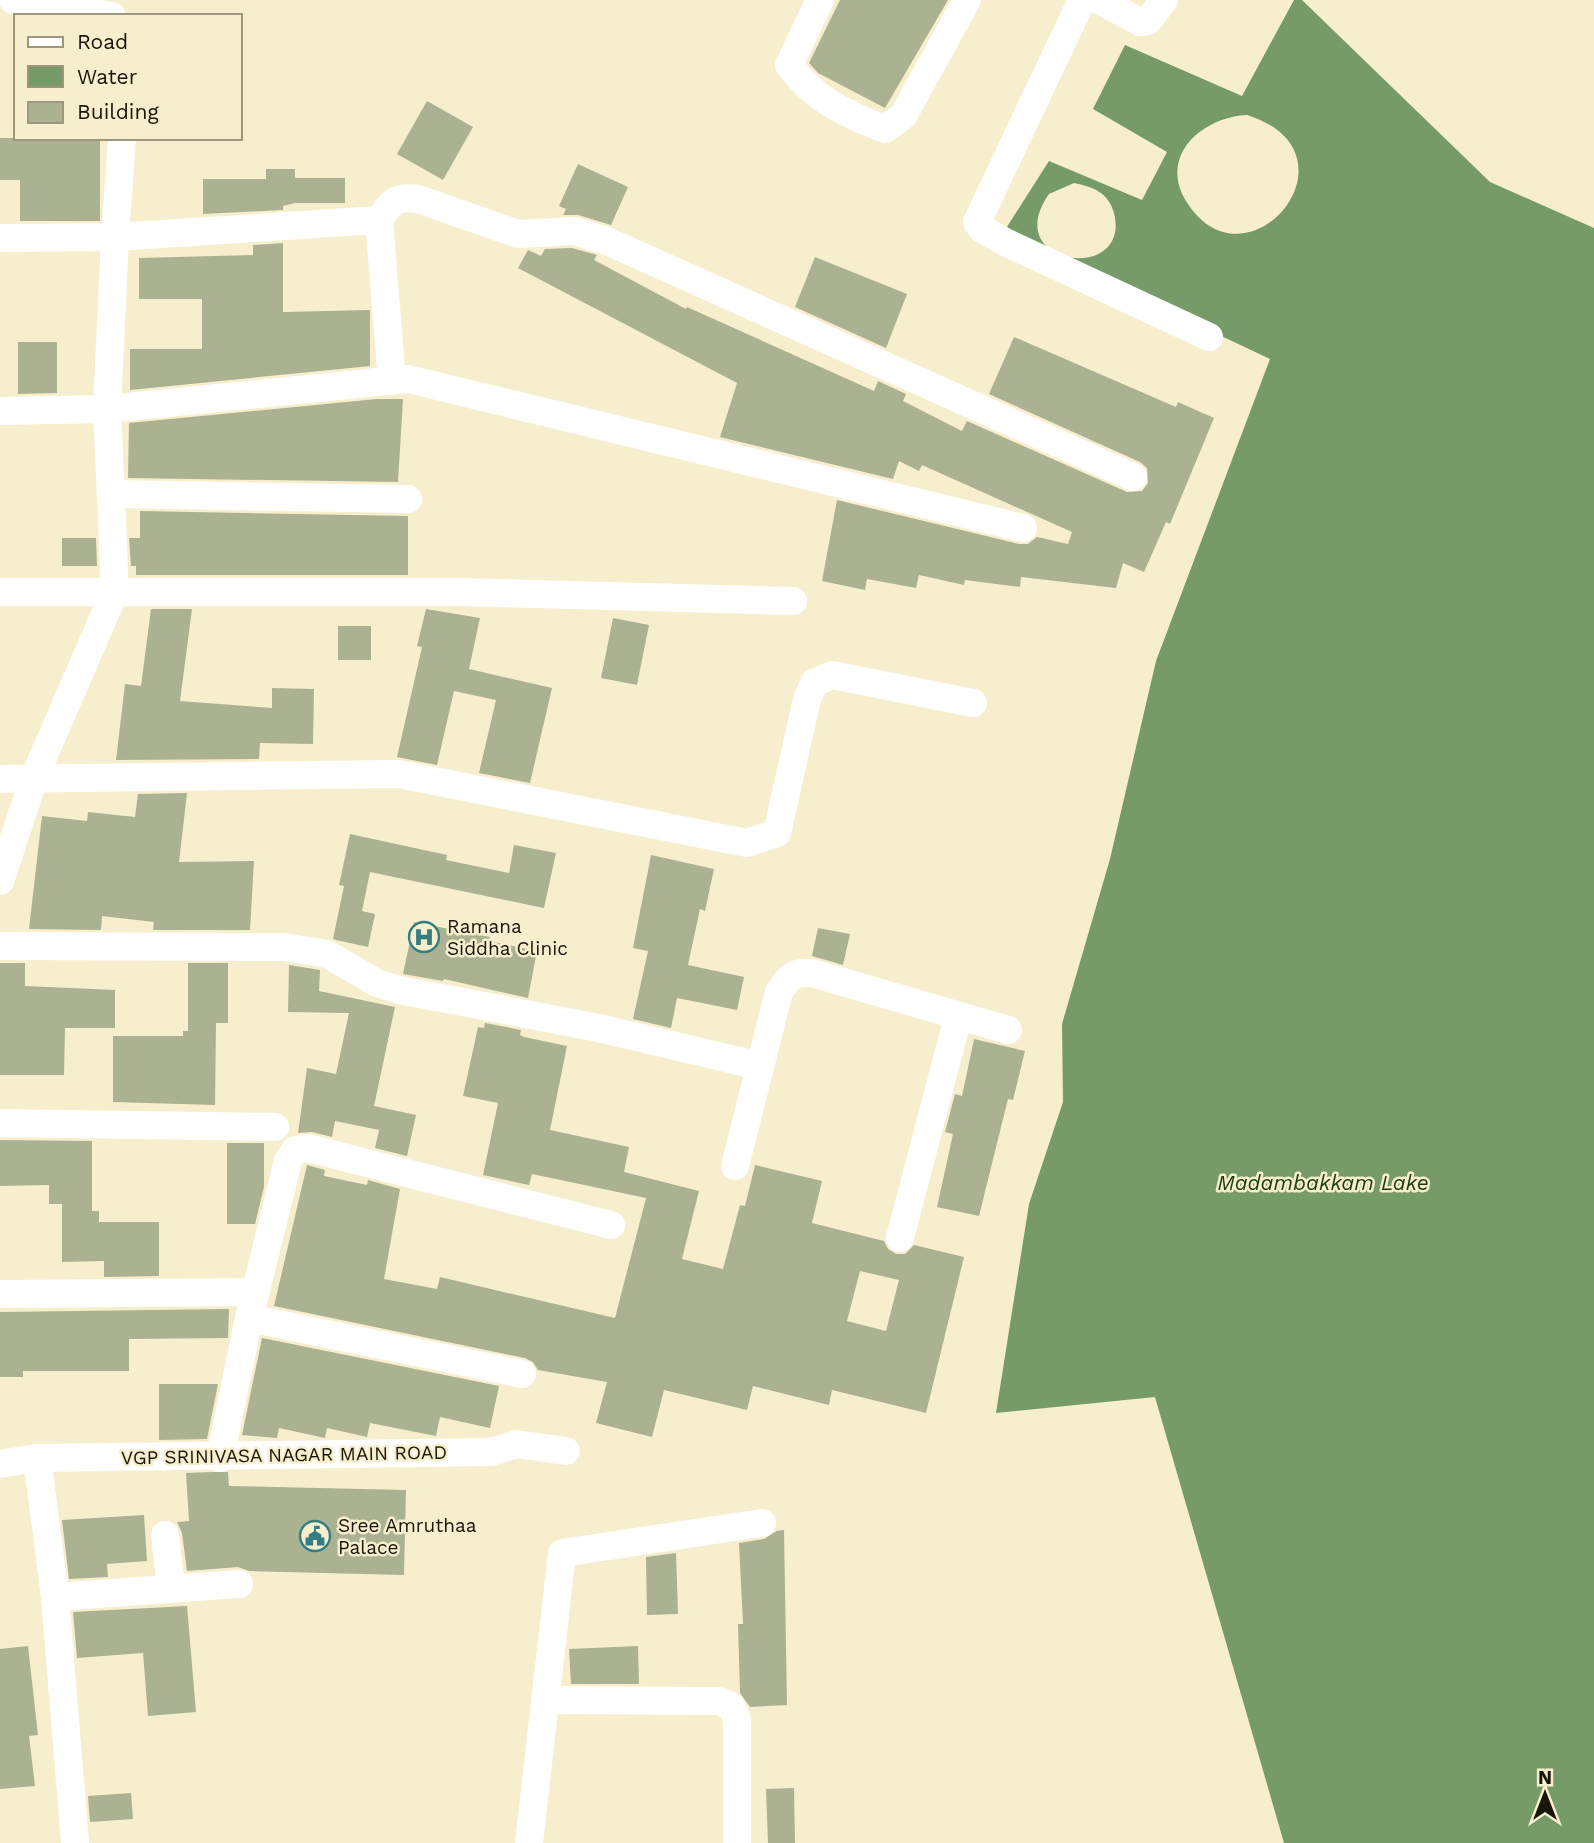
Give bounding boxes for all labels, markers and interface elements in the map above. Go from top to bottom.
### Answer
legend [14,14,242,140]
text: Road [77,29,128,54]
text: Water [77,64,138,89]
text: Building [77,99,159,124]
place label: Ramana Siddha Clinic [447,915,568,960]
hospital icon: Ramana Siddha Clinic [407,920,441,954]
water label: Madambakkam Lake [1217,1170,1429,1195]
street label: VGP SRINIVASA NAGAR MAIN ROAD [121,1441,447,1469]
place label: Sree Amruthaa Palace [338,1514,477,1559]
public building icon: Sree Amruthaa Palace [298,1519,332,1553]
north arrow [1510,1759,1580,1829]
text: N [1538,1766,1552,1789]

